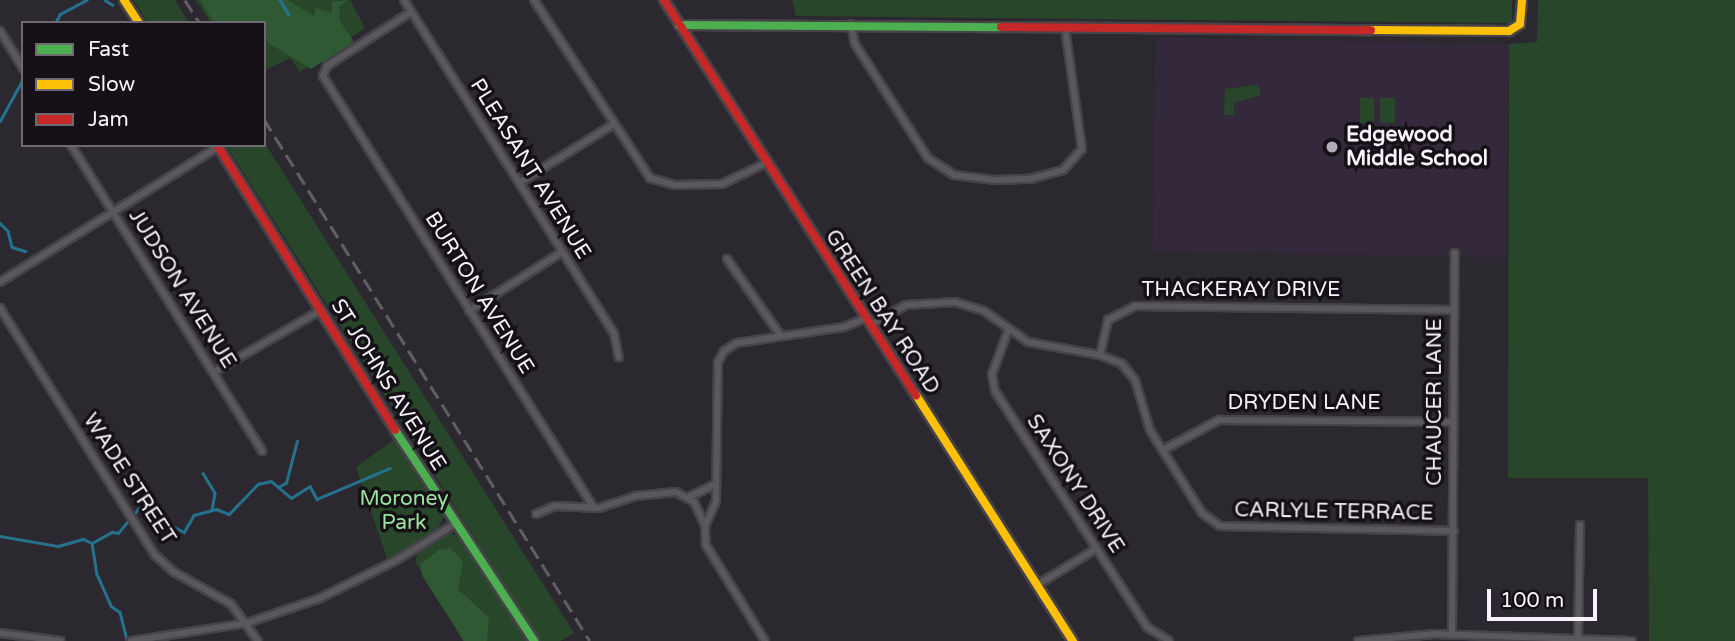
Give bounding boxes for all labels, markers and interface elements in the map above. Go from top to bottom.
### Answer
legend [21,21,266,147]
text: Fast [88,37,129,62]
text: Slow [88,72,135,97]
street label: PLEASANT AVENUE [464,74,596,264]
text: Jam [88,107,129,132]
place label: Edgewood Middle School [1346,122,1488,172]
marker: Edgewood Middle School [1324,139,1340,155]
street label: JUDSON AVENUE [123,205,241,373]
street label: BURTON AVENUE [419,207,539,379]
street label: GREEN BAY ROAD [819,225,945,399]
street label: THACKERAY DRIVE [1142,277,1340,303]
street label: ST JOHNS AVENUE [325,295,451,475]
street label: CHAUCER LANE [1422,318,1448,486]
street label: DRYDEN LANE [1227,390,1381,416]
street label: WADE STREET [77,409,181,549]
street label: SAXONY DRIVE [1021,410,1129,558]
park label: Moroney Park [359,486,449,536]
street label: CARLYLE TERRACE [1234,498,1434,526]
scale bar [1490,574,1600,618]
text: 100 m [1500,588,1564,613]

